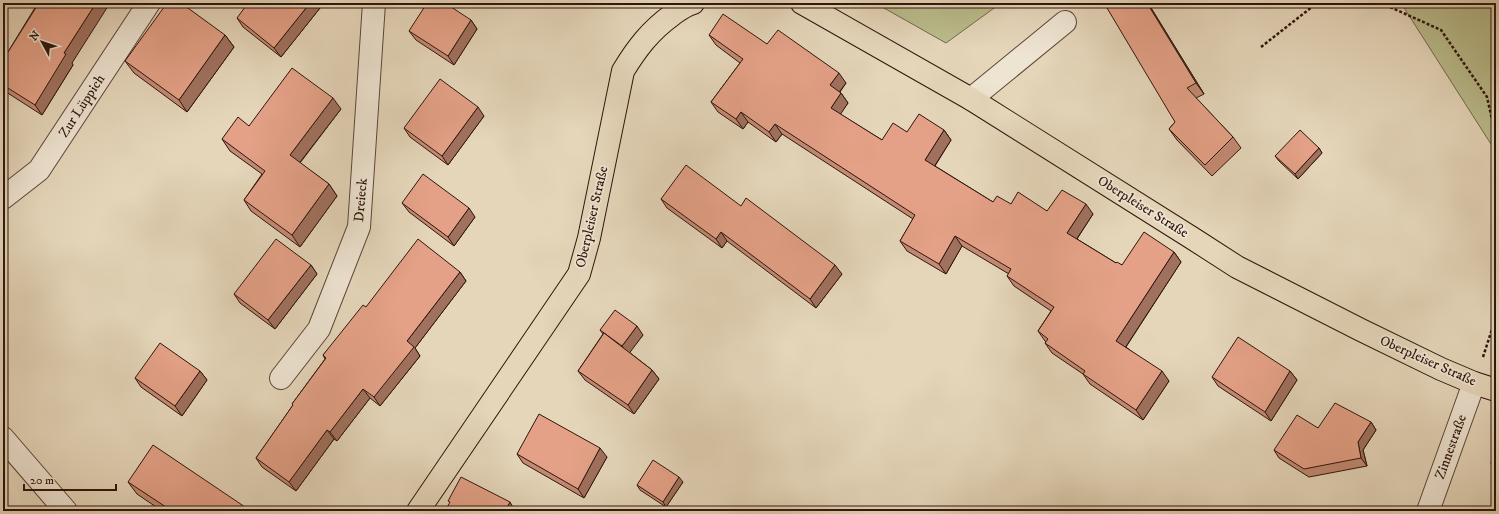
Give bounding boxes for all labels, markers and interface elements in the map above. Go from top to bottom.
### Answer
north arrow [22,22,62,62]
text: N [27,28,43,44]
street label: Zur Lüppich [55,70,109,141]
street label: Oberpleiser Straße [572,164,613,270]
street label: Oberpleiser Straße [1094,172,1192,242]
street label: Dreieck [350,177,372,223]
street label: Oberpleiser Straße [1377,332,1479,390]
street label: Zinnestraße [1431,412,1471,482]
scale bar [24,466,116,492]
text: 20 m [30,473,54,488]

